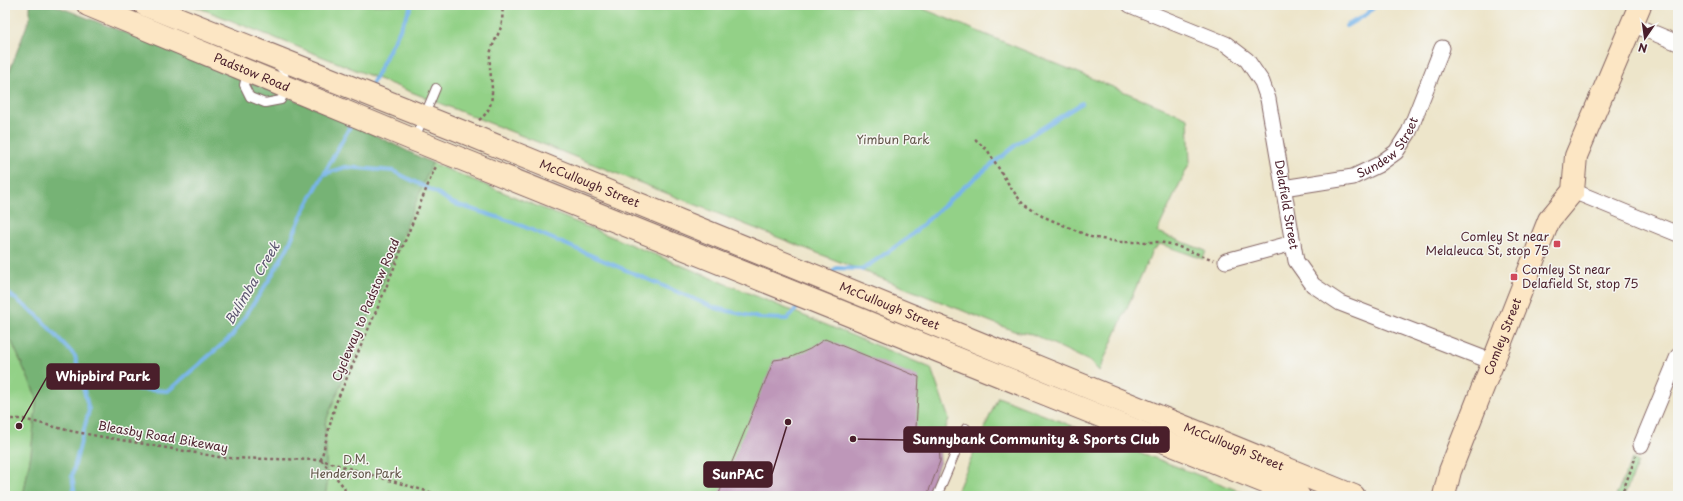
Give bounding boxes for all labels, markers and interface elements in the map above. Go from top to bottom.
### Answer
north arrow [1625,18,1665,58]
text: N [1636,39,1649,57]
street label: Padstow Road [211,48,293,96]
street label: Sundew Street [1353,114,1422,182]
park label: Yimbun Park [856,130,930,148]
street label: McCullough Street [537,154,643,211]
street label: Delafield Street [1271,158,1304,251]
place label: Comley St near Melaleuca St, stop 75 [1426,227,1550,259]
street label: Cycleway to Padstow Road [327,235,403,384]
water label: Bulimba Creek [219,237,284,328]
marker: Comley St near Melaleuca St, stop 75 [1552,239,1562,249]
place label: Comley St near Delafield St, stop 75 [1522,260,1638,292]
marker: Comley St near Delafield St, stop 75 [1509,272,1519,282]
street label: McCullough Street [837,277,943,334]
street label: Comley Street [1479,295,1525,378]
callout: Whipbird Park [47,364,159,389]
text: Whipbird Park [56,366,151,385]
street label: Bleasby Road Bikeway [97,416,229,456]
street label: McCullough Street [1181,417,1287,474]
callout: Sunnybank Community & Sports Club [904,427,1169,452]
text: Sunnybank Community & Sports Club [912,429,1160,448]
park label: D.M. Henderson Park [310,450,402,482]
callout: SunPAC [704,462,772,487]
text: SunPAC [712,464,764,483]

